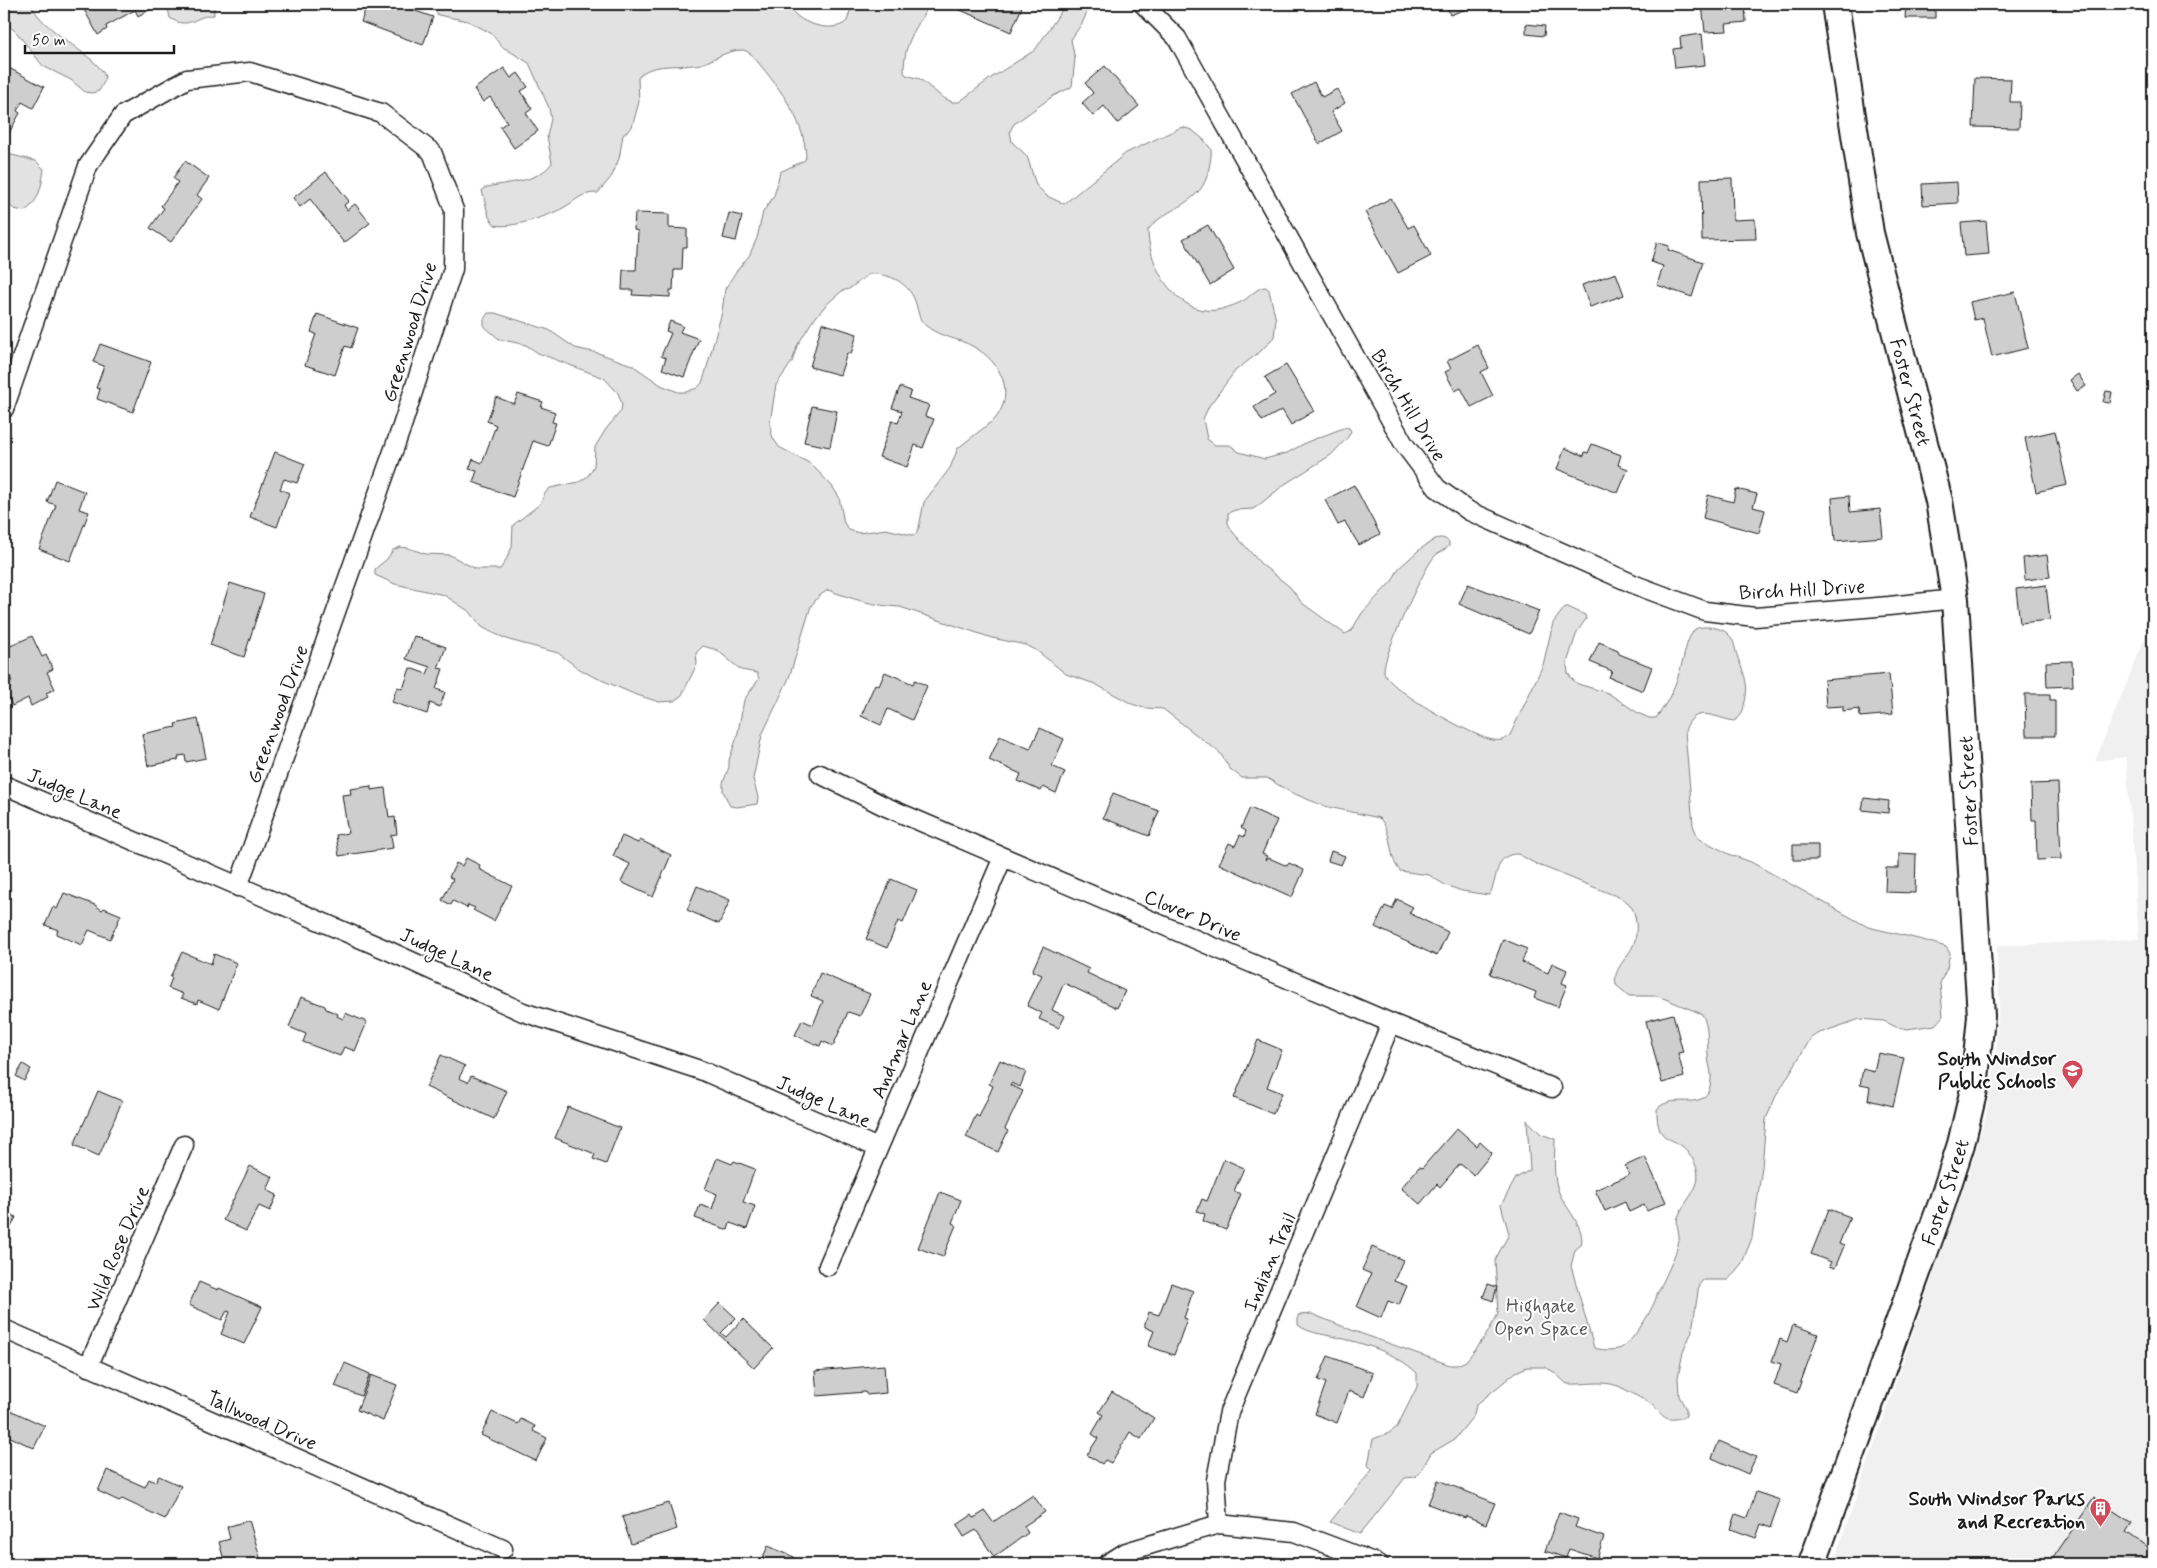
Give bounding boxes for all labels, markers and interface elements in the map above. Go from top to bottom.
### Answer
scale bar [25,22,174,54]
text: 50 m [32,31,66,51]
street label: Greenwood Drive [376,259,445,406]
street label: Foster Street [1882,336,1937,449]
street label: Birch Hill Drive [1364,345,1452,467]
street label: Birch Hill Drive [1738,574,1866,607]
street label: Greenwood Drive [241,642,316,787]
street label: Foster Street [1953,735,1986,847]
street label: Judge Lane [22,762,126,827]
street label: Clover Drive [1140,884,1245,949]
street label: Judge Lane [395,922,498,990]
street label: Andmar Lane [865,976,940,1103]
place label: South Windsor Public Schools [1938,1046,2057,1096]
school or university icon: South Windsor Public Schools [2060,1058,2084,1089]
street label: Judge Lane [771,1070,875,1136]
street label: Foster Street [1916,1137,1977,1249]
street label: Wild Rose Drive [80,1182,157,1315]
street label: Indian Trail [1238,1209,1303,1316]
park label: Highgate Open Space [1494,1293,1588,1343]
street label: Tallwood Drive [202,1385,321,1458]
place label: South Windsor Parks and Recreation [1909,1486,2085,1536]
building icon: South Windsor Parks and Recreation [2089,1497,2113,1528]

